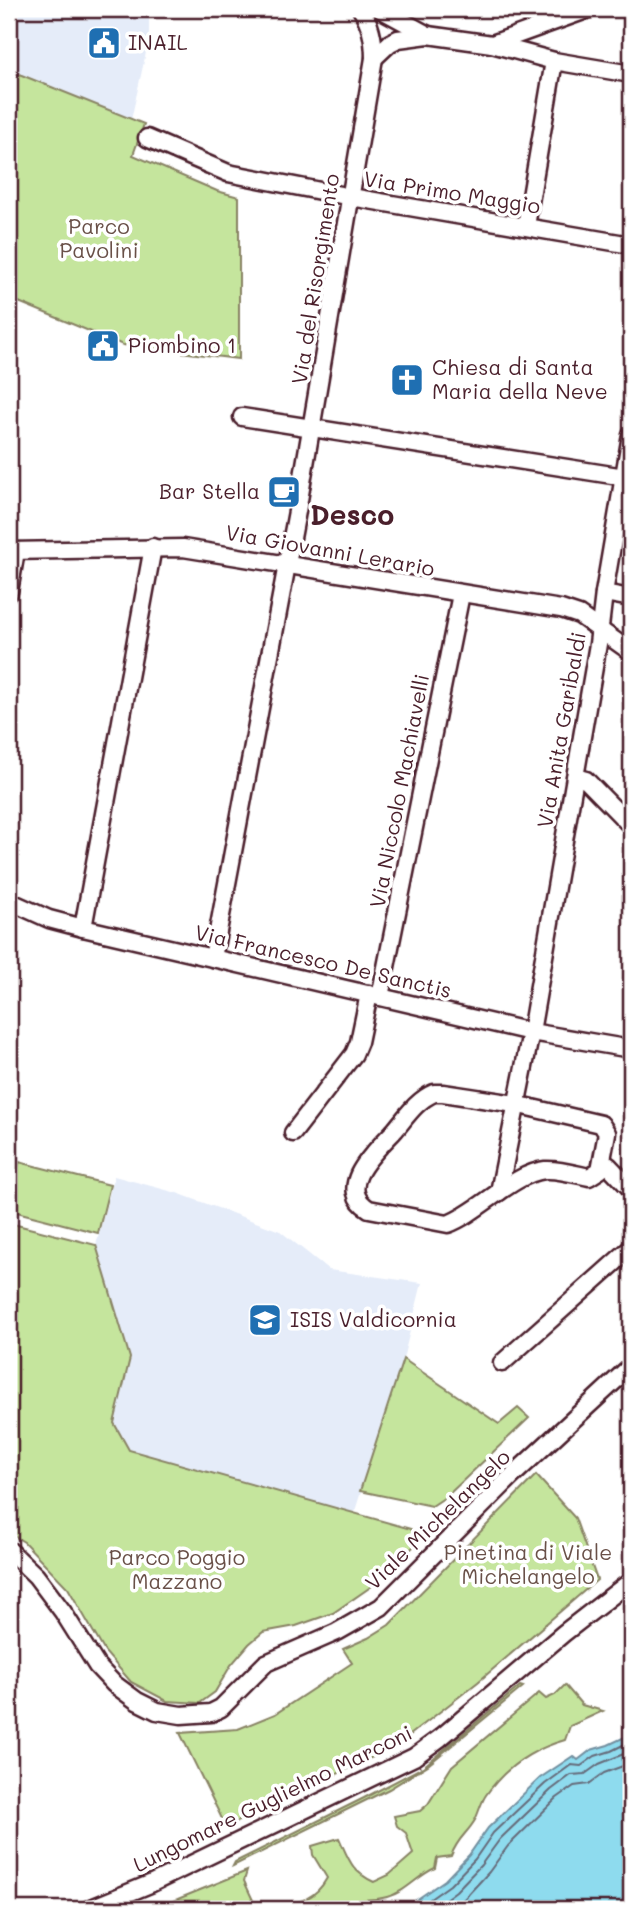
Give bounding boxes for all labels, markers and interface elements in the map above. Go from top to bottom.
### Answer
public building icon: INAIL [85,24,123,62]
place label: INAIL [128,28,187,55]
street label: Via Primo Maggio [362,164,542,219]
street label: Via del Risorgimento [285,172,344,386]
park label: Parco Pavolini [59,212,139,263]
public building icon: Piombino 1 [84,327,122,365]
place label: Piombino 1 [128,331,236,358]
place label: Chiesa di Santa Maria della Neve [432,353,608,404]
church icon: Chiesa di Santa Maria della Neve [388,361,426,399]
cafe icon: Bar Stella [265,473,303,511]
place label: Bar Stella [159,477,260,504]
district label: Desco [310,496,394,532]
street label: Via Giovanni Lerario [224,518,437,581]
street label: Via Anita Garibaldi [530,630,591,830]
street label: Via Niccolo Machiavelli [363,671,434,910]
street label: Via Francesco De Sanctis [192,918,454,1003]
school or university icon: ISIS Valdicornia [246,1301,284,1339]
place label: ISIS Valdicornia [290,1305,457,1332]
street label: Viale Michelangelo [359,1443,515,1595]
park label: Pinetina di Viale Michelangelo [444,1538,612,1589]
park label: Parco Poggio Mazzano [109,1543,245,1594]
street label: Lungomare Guglielmo Marconi [128,1718,416,1877]

